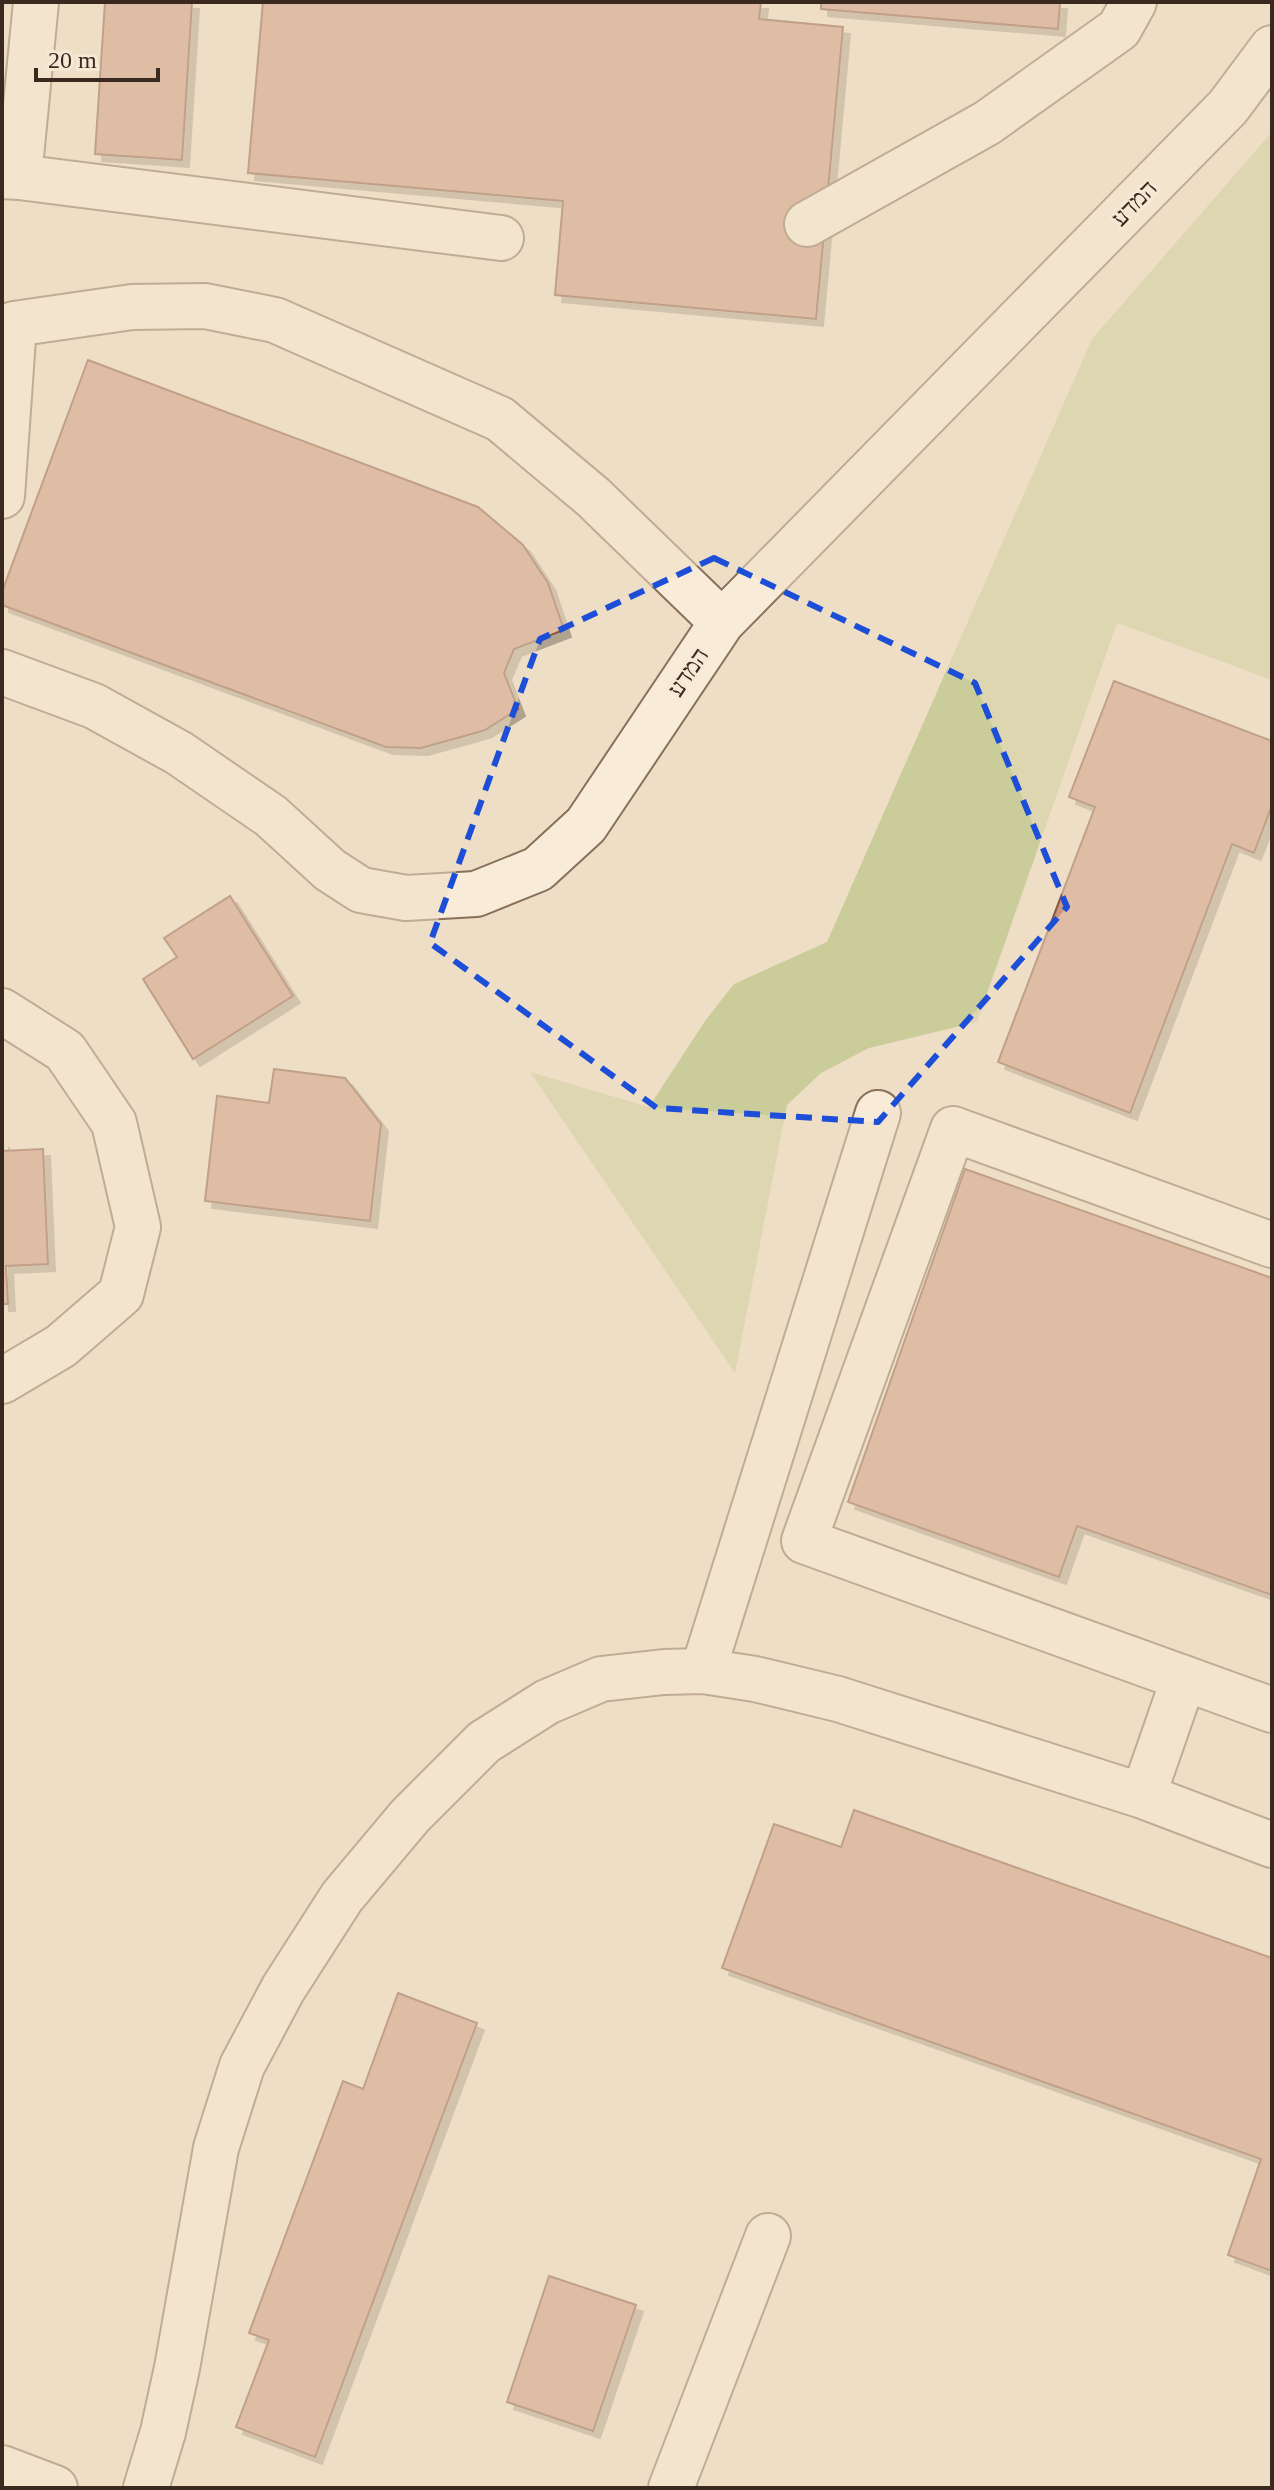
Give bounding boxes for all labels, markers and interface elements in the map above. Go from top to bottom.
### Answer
scale bar [36,32,158,82]
text: 20 m [48,47,97,73]
street label: המדע [1106,175,1162,231]
street label: המדע [662,643,714,701]

